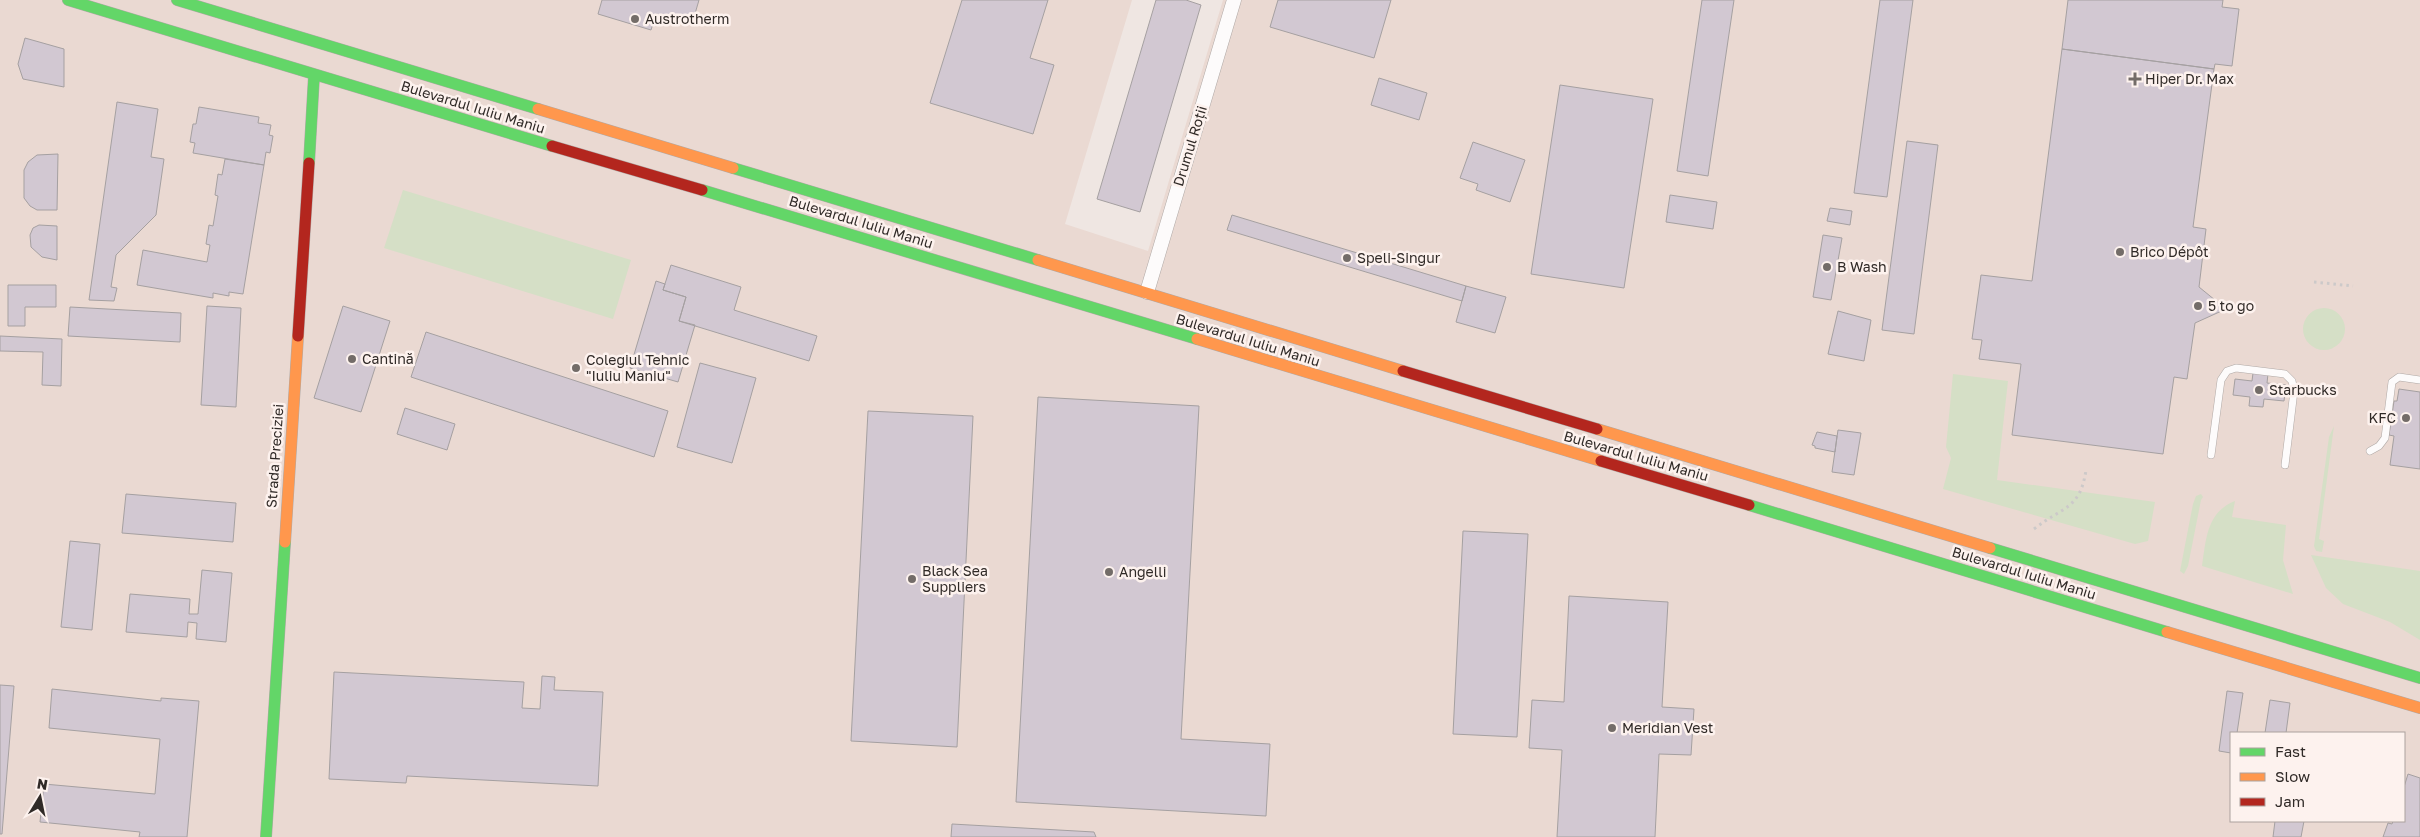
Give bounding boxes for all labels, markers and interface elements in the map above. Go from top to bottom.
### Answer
place label: Austrotherm [645,10,730,27]
marker: Austrotherm [629,13,641,25]
place label: Hiper Dr. Max [2145,70,2234,87]
marker: Hiper Dr. Max [2129,73,2141,85]
street label: Bulevardul Iuliu Maniu [399,77,547,137]
street label: Drumul Roții [1169,103,1210,188]
street label: Bulevardul Iuliu Maniu [787,192,935,252]
place label: Brico Dépôt [2130,243,2209,260]
marker: Brico Dépôt [2114,246,2126,258]
place label: Speli-Singur [1357,249,1441,266]
marker: Speli-Singur [1341,252,1353,264]
place label: B Wash [1837,258,1887,275]
marker: B Wash [1821,261,1833,273]
place label: 5 to go [2208,297,2254,314]
marker: 5 to go [2192,300,2204,312]
street label: Bulevardul Iuliu Maniu [1174,310,1322,370]
place label: Cantină [362,350,414,367]
place label: Colegiul Tehnic "Iuliu Maniu" [586,351,690,384]
marker: Cantină [346,353,358,365]
marker: Colegiul Tehnic "Iuliu Maniu" [570,362,582,374]
place label: Starbucks [2269,381,2337,398]
marker: Starbucks [2253,384,2265,396]
street label: Strada Preciziei [262,403,287,509]
place label: KFC [2369,409,2396,426]
marker: KFC [2400,412,2412,424]
street label: Bulevardul Iuliu Maniu [1562,427,1710,484]
street label: Bulevardul Iuliu Maniu [1950,543,2098,603]
place label: Black Sea Suppliers [922,562,988,595]
place label: Angelli [1119,563,1166,580]
marker: Angelli [1103,566,1115,578]
marker: Black Sea Suppliers [906,573,918,585]
place label: Meridian Vest [1622,719,1713,736]
marker: Meridian Vest [1606,722,1618,734]
legend [2230,732,2405,822]
text: Fast [2275,742,2306,760]
text: Slow [2275,767,2310,785]
north arrow [15,772,65,822]
text: N [36,774,49,793]
text: Jam [2275,792,2305,810]

